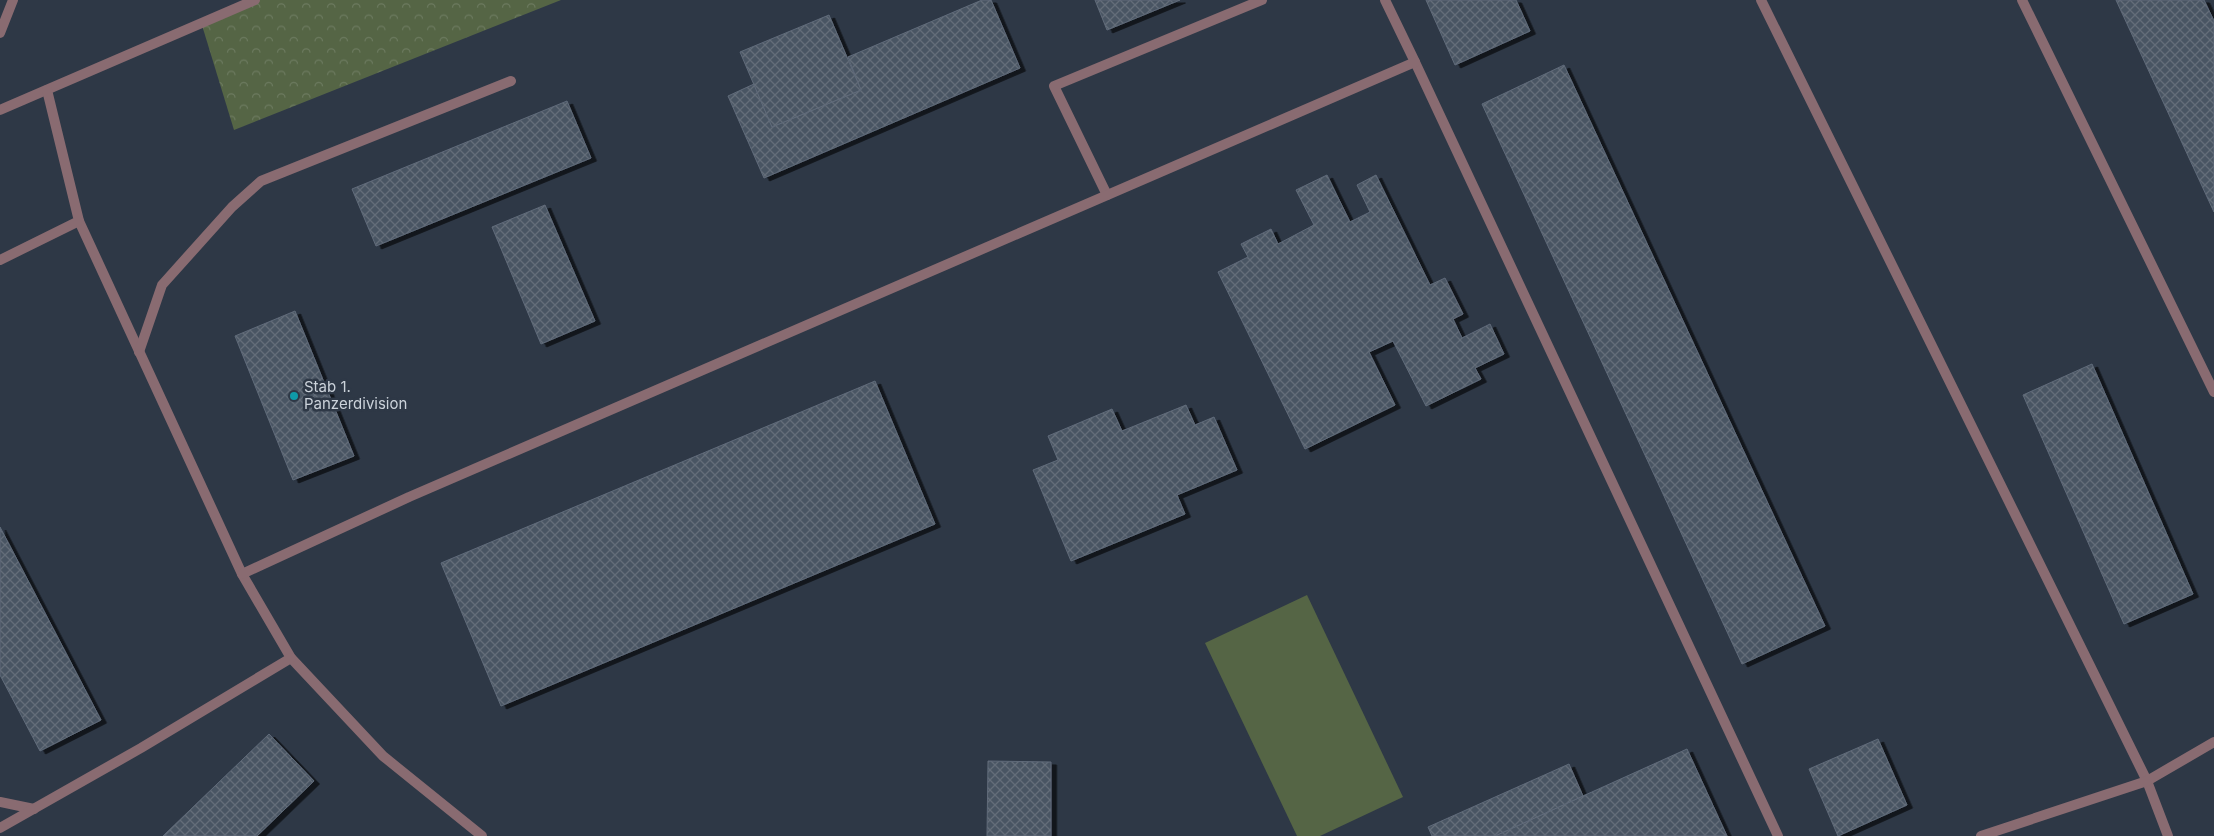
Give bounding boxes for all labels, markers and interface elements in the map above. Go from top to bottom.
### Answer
place label: Stab 1. Panzerdivision [304,377,407,413]
marker: Stab 1. Panzerdivision [288,390,300,402]

